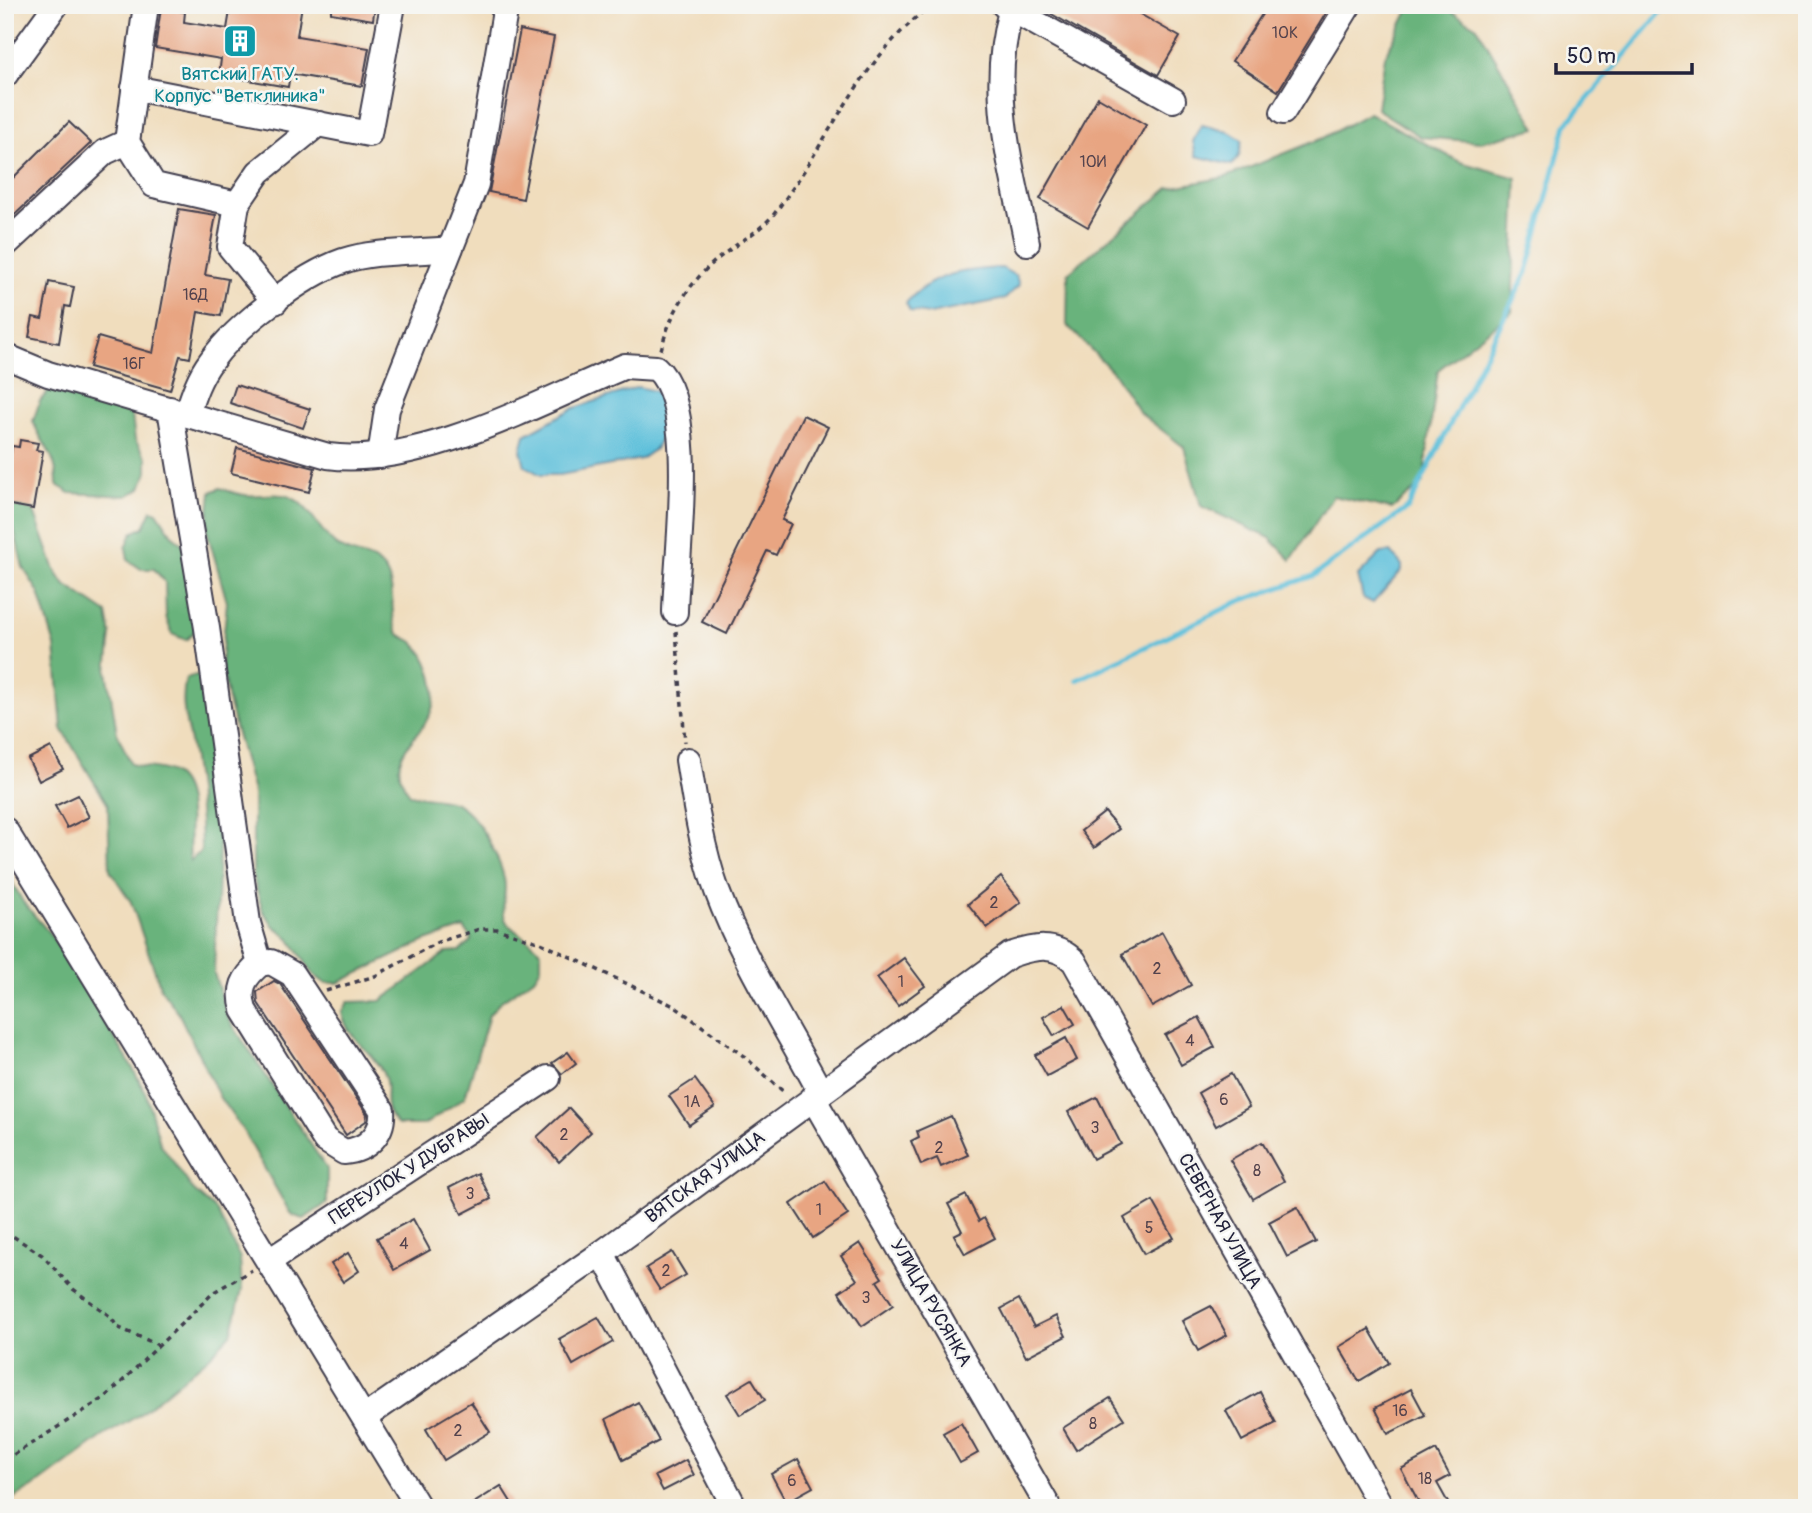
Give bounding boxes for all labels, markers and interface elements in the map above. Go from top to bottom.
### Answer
building icon: Вятский ГАТУ. Корпус "Ветклиника" [221,22,259,60]
house number: 10К [1272,23,1298,43]
scale bar [1556,32,1693,76]
text: 50 m [1567,43,1616,70]
place label: Вятский ГАТУ. Корпус "Ветклиника" [154,62,326,108]
house number: 10И [1080,152,1107,172]
house number: 16Д [182,285,208,305]
house number: 16Г [122,354,146,374]
house number: 2 [990,893,999,913]
house number: 2 [1153,959,1162,979]
house number: 1 [898,972,904,992]
house number: 4 [1185,1031,1195,1051]
house number: 6 [1219,1090,1229,1110]
house number: 1А [684,1092,700,1112]
street label: ПЕРЕУЛОК У ДУБРАВЫ [324,1108,494,1230]
house number: 3 [1091,1118,1100,1138]
house number: 2 [560,1125,569,1145]
street label: ВЯТСКАЯ УЛИЦА [640,1125,770,1229]
house number: 2 [935,1138,944,1158]
street label: СЕВЕРНАЯ УЛИЦА [1173,1149,1267,1293]
house number: 8 [1253,1161,1261,1181]
house number: 3 [466,1184,475,1204]
house number: 1 [816,1200,822,1220]
house number: 5 [1145,1218,1153,1238]
house number: 4 [399,1234,409,1254]
street label: УЛИЦА РУСЯНКА [885,1235,977,1371]
house number: 2 [662,1261,671,1281]
house number: 3 [862,1288,871,1308]
house number: 16 [1392,1401,1408,1421]
house number: 8 [1089,1414,1097,1434]
house number: 2 [454,1421,463,1441]
house number: 18 [1418,1469,1432,1489]
house number: 6 [787,1471,797,1491]

